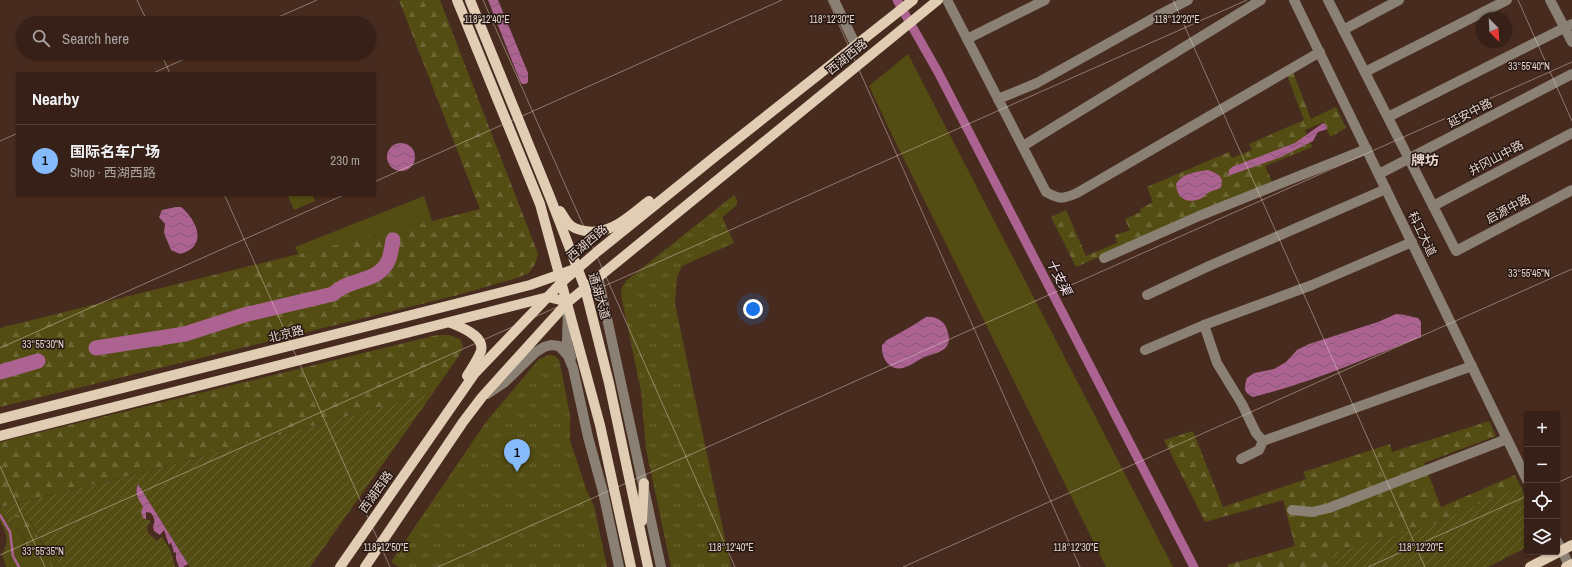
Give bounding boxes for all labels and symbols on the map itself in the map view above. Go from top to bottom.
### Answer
north arrow [1476,12,1512,48]
text: 118°12'40"E [464,13,510,26]
text: 118°12'30"E [809,13,855,26]
text: 118°12'20"E [1154,13,1200,26]
street label: 西湖西路 [823,36,871,78]
text: 33°55'40"N [1508,60,1550,73]
street label: 延安中路 [1445,95,1495,131]
street label: 井冈山中路 [1466,137,1526,179]
district label: 牌坊 [1411,151,1439,169]
street label: 启源中路 [1483,191,1533,227]
street label: 科工大道 [1404,209,1440,259]
street label: 西湖西路 [563,221,611,265]
water label: 十支渠 [1043,256,1076,300]
text: 33°55'45"N [1508,267,1550,280]
street label: 通湖大道 [585,271,613,321]
your location [743,299,763,319]
street label: 北京路 [267,322,305,346]
text: 33°55'30"N [22,338,64,351]
pin: 1 [504,439,530,472]
street label: 西湖西路 [356,468,396,516]
text: 118°12'50"E [363,541,409,554]
text: 118°12'40"E [708,541,754,554]
text: 118°12'30"E [1053,541,1099,554]
text: 118°12'20"E [1398,541,1444,554]
text: 33°55'35"N [22,545,64,558]

